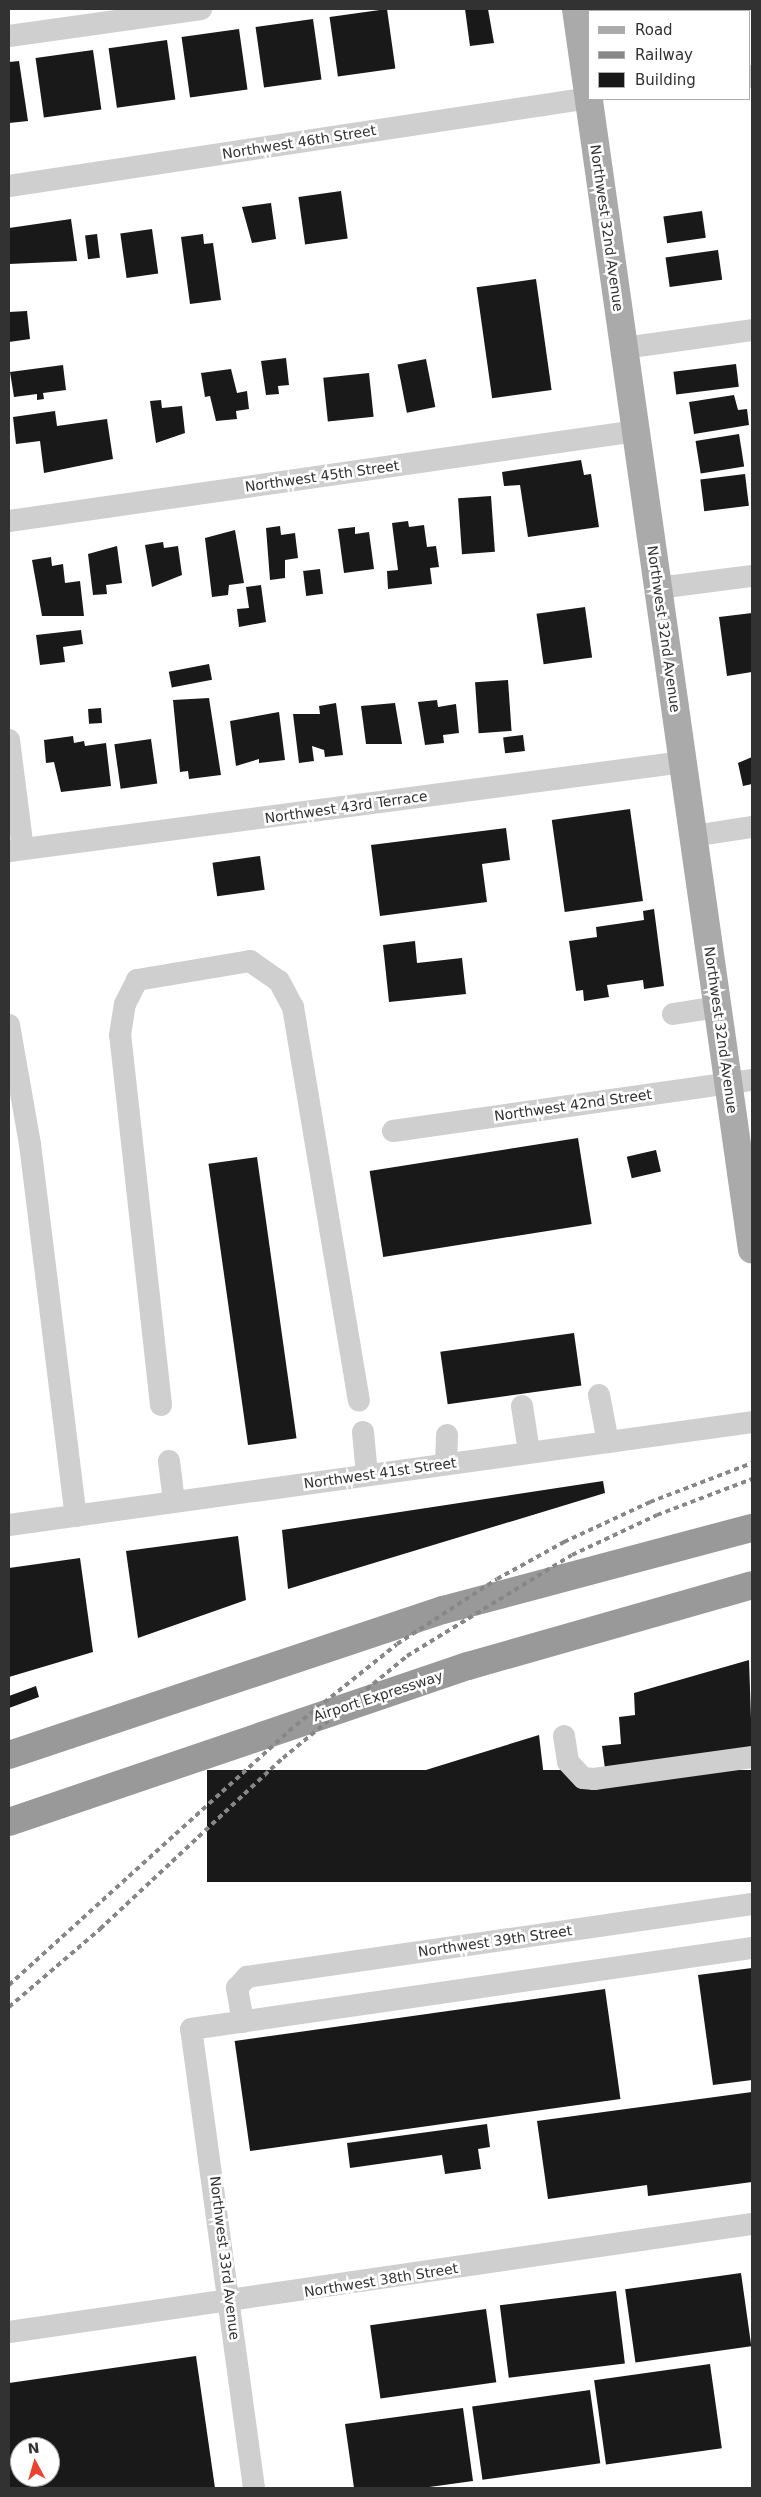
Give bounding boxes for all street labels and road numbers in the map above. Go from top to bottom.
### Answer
street label: Northwest 46th Street [221,122,377,162]
street label: Northwest 32nd Avenue [587,143,627,313]
street label: Northwest 45th Street [244,457,400,495]
street label: Northwest 32nd Avenue [644,544,684,714]
street label: Northwest 43rd Terrace [264,787,428,827]
street label: Northwest 32nd Avenue [701,945,741,1115]
street label: Northwest 42nd Street [493,1086,653,1124]
street label: Northwest 41st Street [303,1454,457,1492]
street label: Airport Expressway [311,1667,445,1725]
street label: Northwest 39th Street [417,1922,573,1960]
street label: Northwest 33rd Avenue [207,2175,243,2341]
street label: Northwest 38th Street [303,2260,459,2300]

